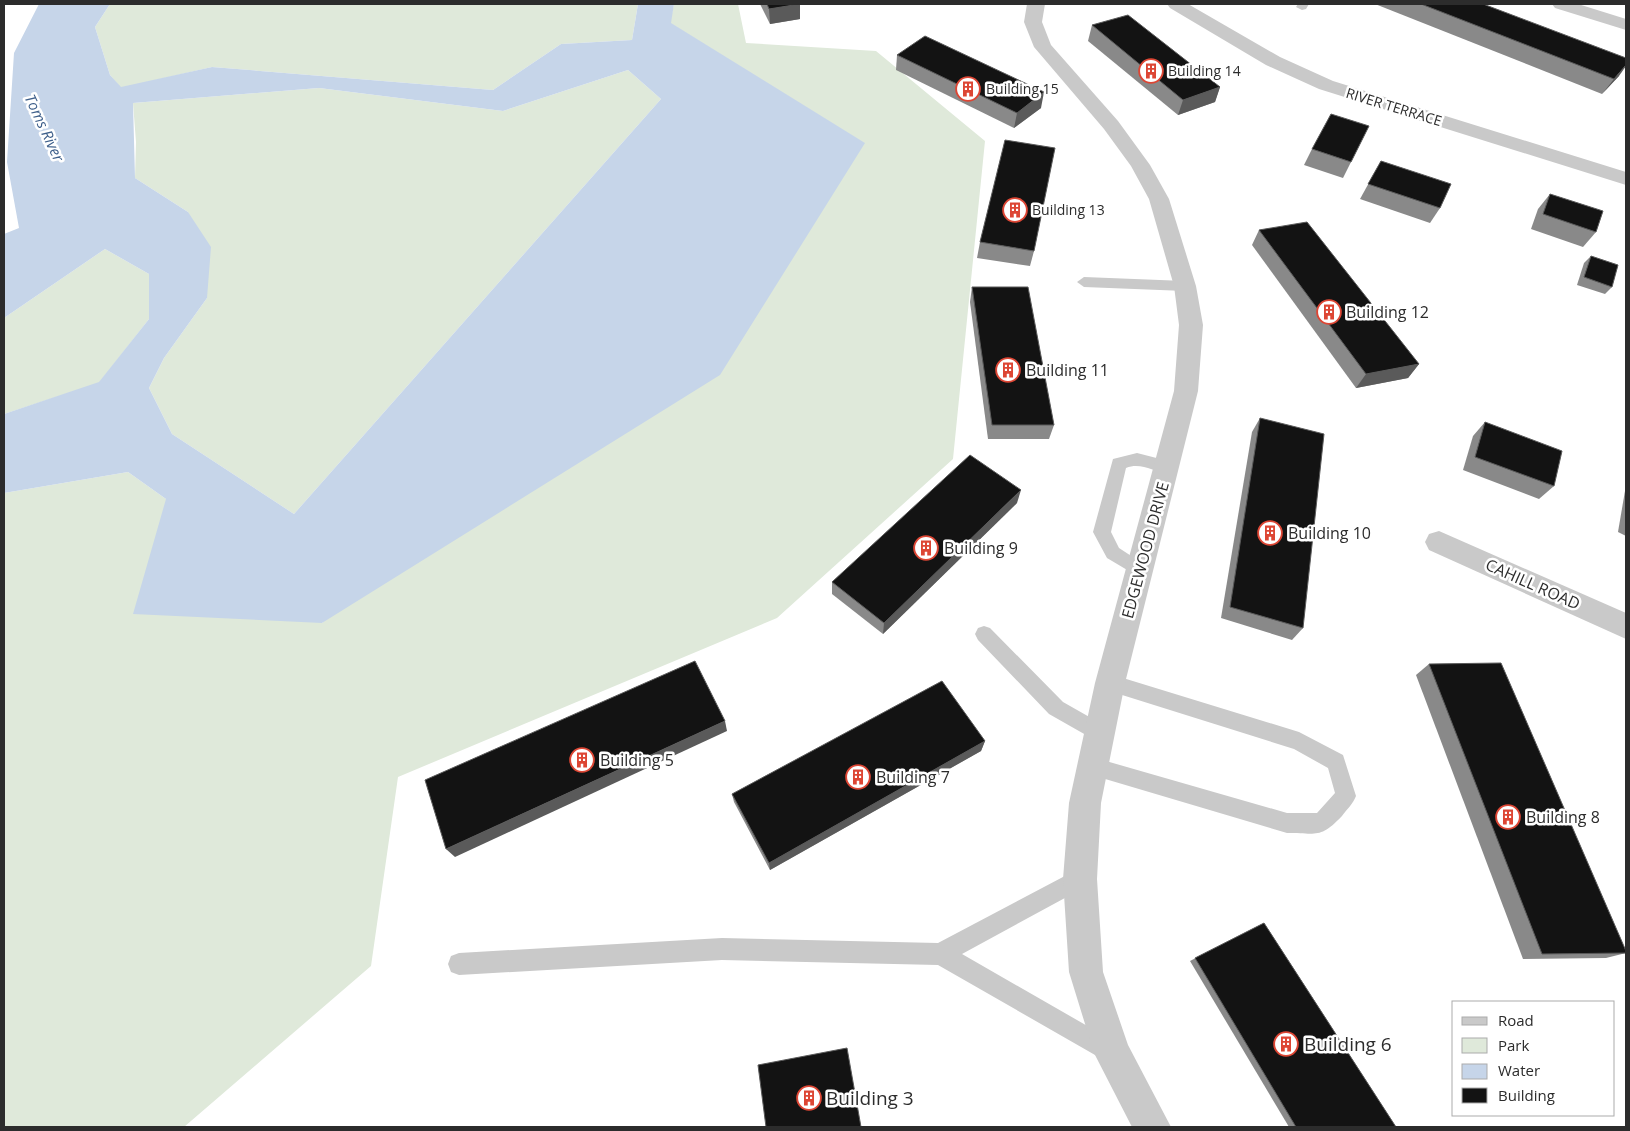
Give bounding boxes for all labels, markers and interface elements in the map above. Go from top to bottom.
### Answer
building icon: Building 14 [1138,58,1164,84]
place label: Building 14 [1168,61,1241,80]
building icon: Building 15 [955,76,981,102]
place label: Building 15 [986,79,1059,98]
street label: RIVER TERRACE [1344,83,1444,130]
water label: Toms River [21,91,70,165]
building icon: Building 13 [1002,197,1028,223]
place label: Building 13 [1032,200,1105,219]
building icon: Building 12 [1316,299,1342,325]
place label: Building 12 [1346,301,1429,323]
building icon: Building 11 [995,357,1021,383]
place label: Building 11 [1026,359,1109,381]
street label: EDGEWOOD DRIVE [1116,479,1174,621]
building icon: Building 10 [1257,520,1283,546]
place label: Building 10 [1288,522,1371,544]
building icon: Building 9 [913,535,939,561]
place label: Building 9 [944,537,1018,559]
street label: CAHILL ROAD [1482,553,1584,615]
building icon: Building 5 [569,747,595,773]
place label: Building 5 [600,749,674,771]
building icon: Building 7 [845,764,871,790]
place label: Building 7 [876,766,950,788]
building icon: Building 8 [1495,804,1521,830]
place label: Building 8 [1526,806,1600,828]
legend [1452,1001,1615,1116]
text: Road [1498,1010,1534,1030]
building icon: Building 6 [1273,1031,1299,1057]
place label: Building 6 [1304,1031,1392,1057]
text: Park [1498,1035,1529,1055]
text: Water [1498,1060,1540,1080]
building icon: Building 3 [796,1085,822,1111]
place label: Building 3 [826,1085,914,1111]
text: Building [1498,1085,1555,1105]

